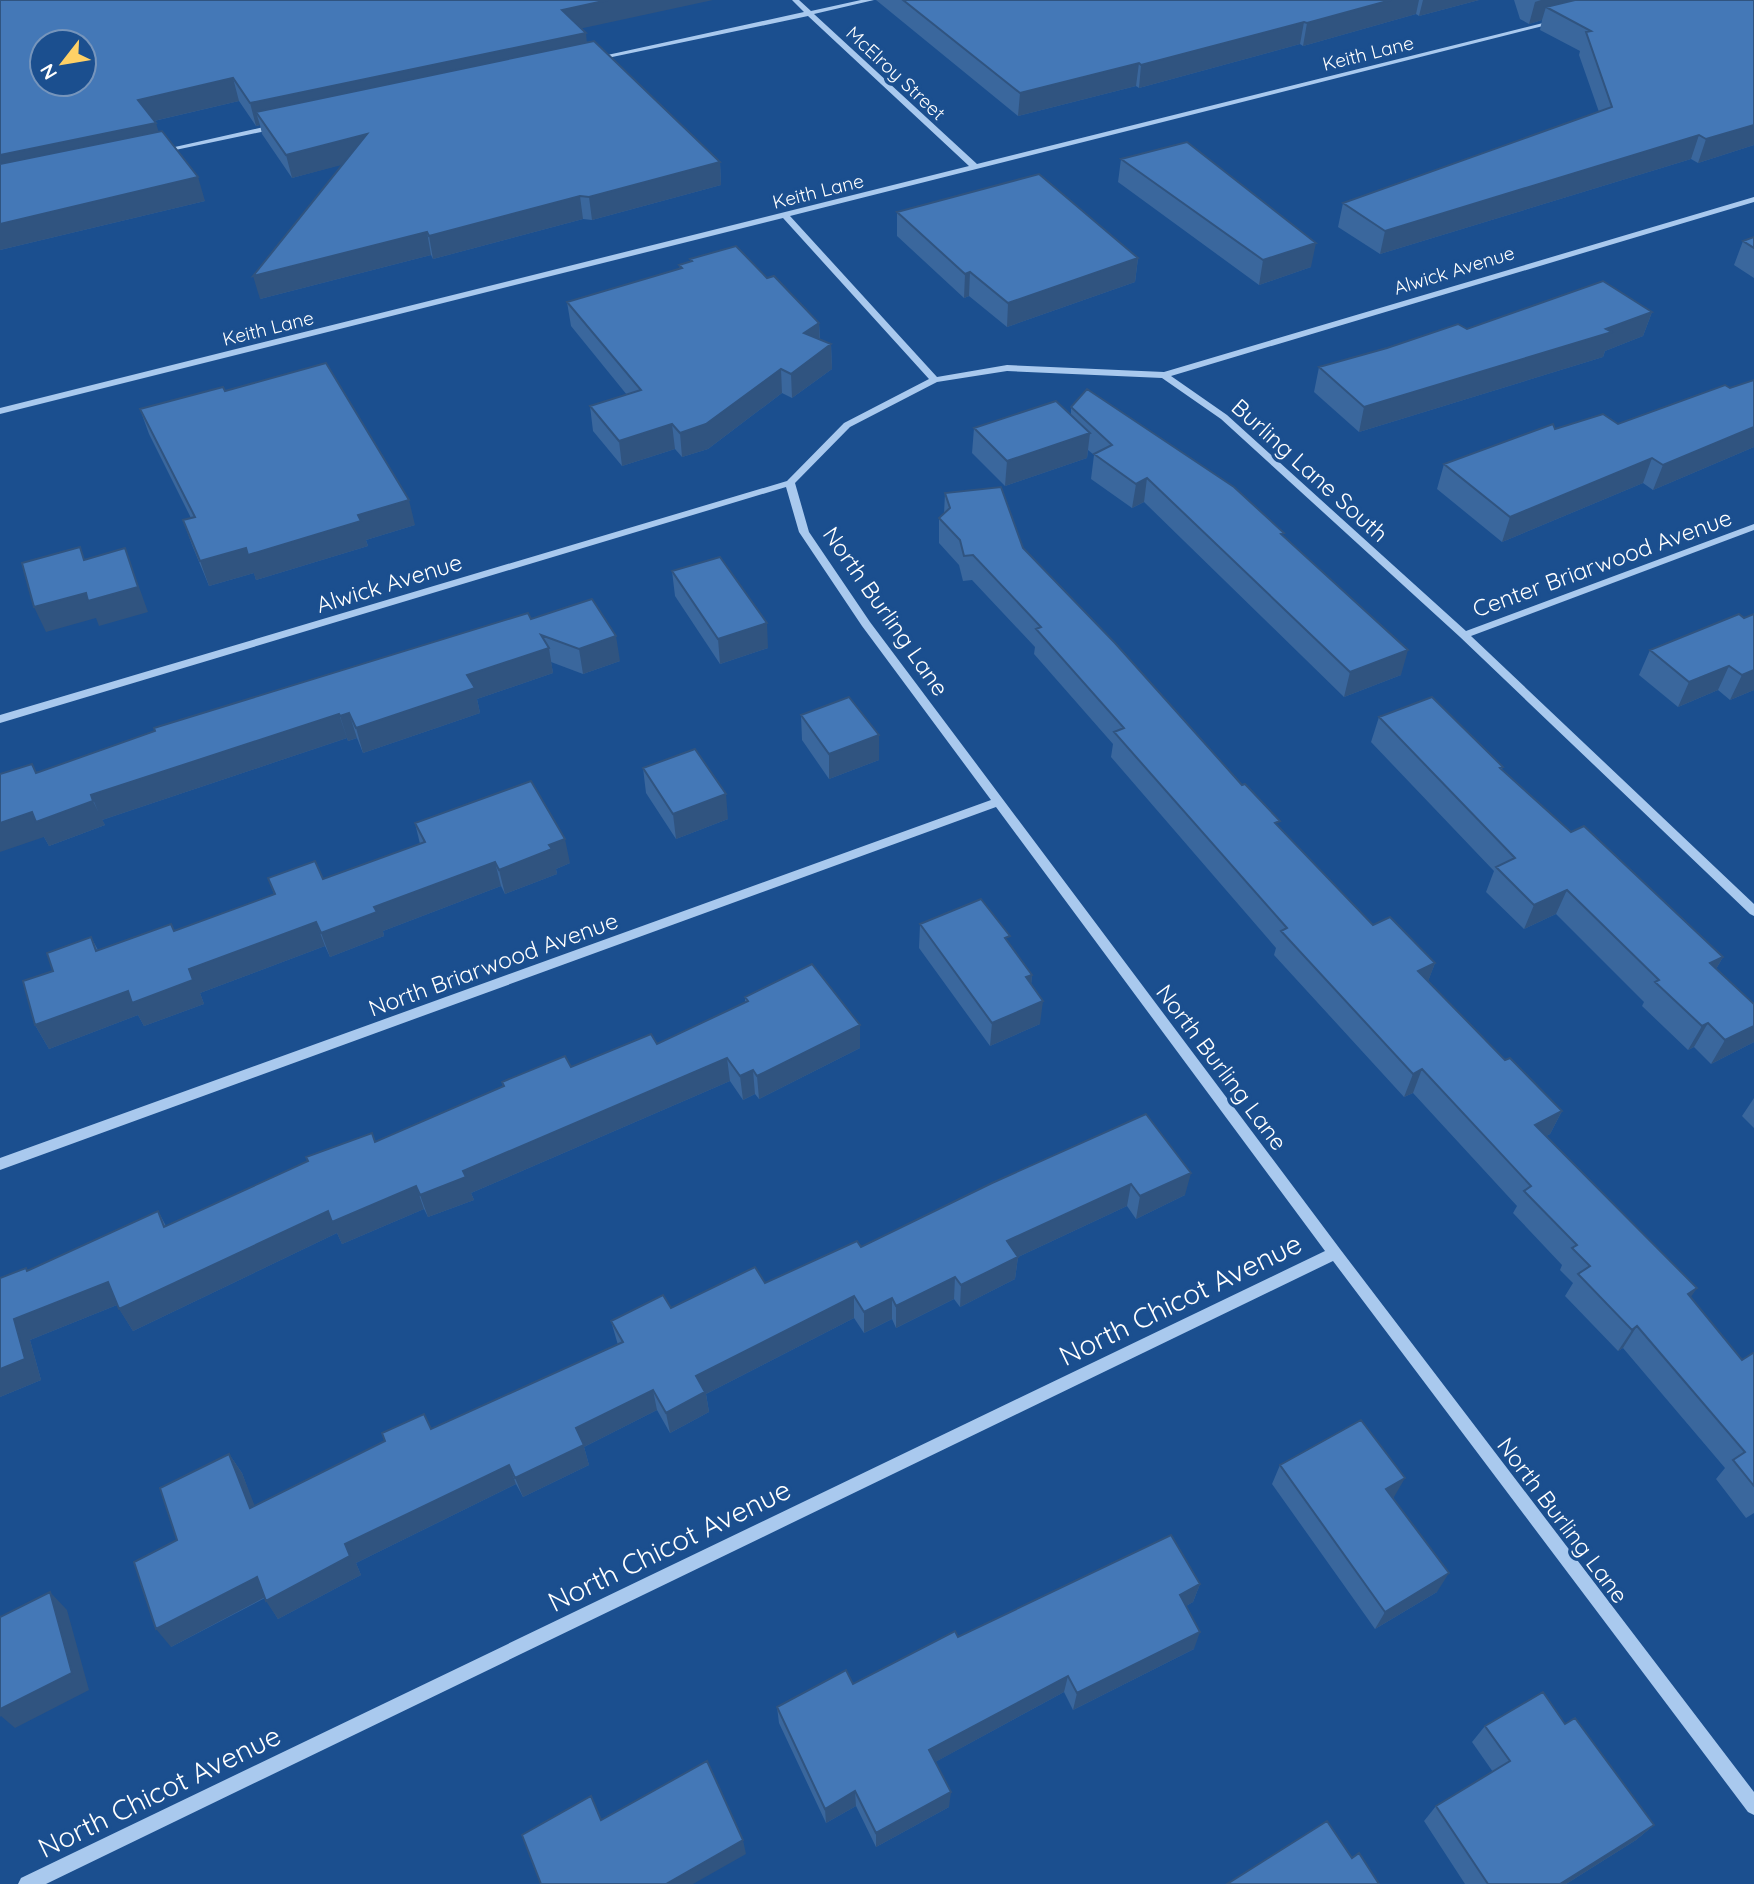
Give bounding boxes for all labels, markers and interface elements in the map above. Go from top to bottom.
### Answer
street label: McElroy Street [841,21,951,125]
north arrow [28,28,98,98]
street label: Keith Lane [1320,30,1416,76]
text: N [35,60,62,84]
street label: Keith Lane [770,168,866,214]
street label: Alwick Avenue [1391,240,1517,300]
street label: Keith Lane [220,305,316,351]
street label: Burling Lane South [1226,392,1394,548]
street label: Center Briarwood Avenue [1468,503,1736,623]
street label: North Burling Lane [817,521,955,701]
street label: Alwick Avenue [312,547,466,619]
street label: North Briarwood Avenue [364,905,622,1023]
street label: North Burling Lane [1150,978,1294,1156]
street label: North Chicot Avenue [1053,1225,1307,1373]
street label: North Burling Lane [1491,1431,1635,1609]
street label: North Chicot Avenue [542,1471,796,1619]
street label: North Chicot Avenue [32,1717,286,1865]

